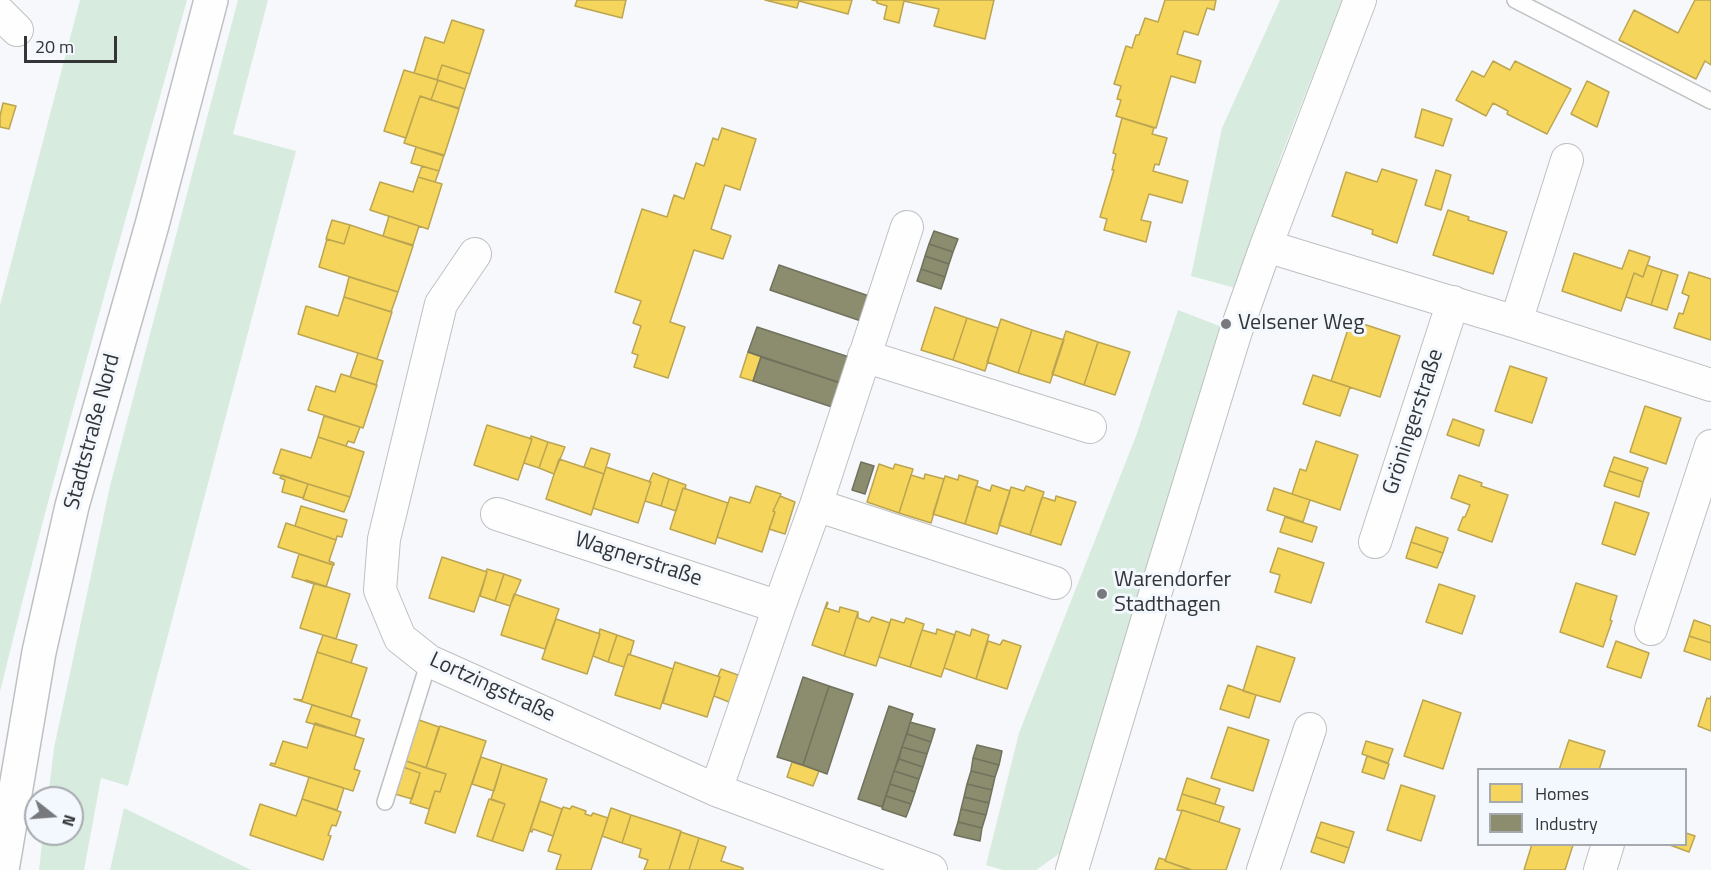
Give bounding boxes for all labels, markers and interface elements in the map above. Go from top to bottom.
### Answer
scale bar [27,24,120,62]
text: 20 m [35,33,74,60]
place label: Velsener Weg [1238,311,1364,337]
marker: Velsener Weg [1219,317,1233,331]
street label: Gröningerstraße [1378,346,1450,498]
street label: Stadtstraße Nord [60,351,126,513]
street label: Wagnerstraße [571,527,705,593]
place label: Warendorfer Stadthagen [1114,568,1231,620]
marker: Warendorfer Stadthagen [1095,587,1109,601]
street label: Lortzingstraße [425,647,559,729]
legend [1477,768,1687,846]
text: Homes [1535,780,1589,807]
north arrow [24,786,84,846]
text: Industry [1535,810,1598,837]
text: N [56,812,82,829]

